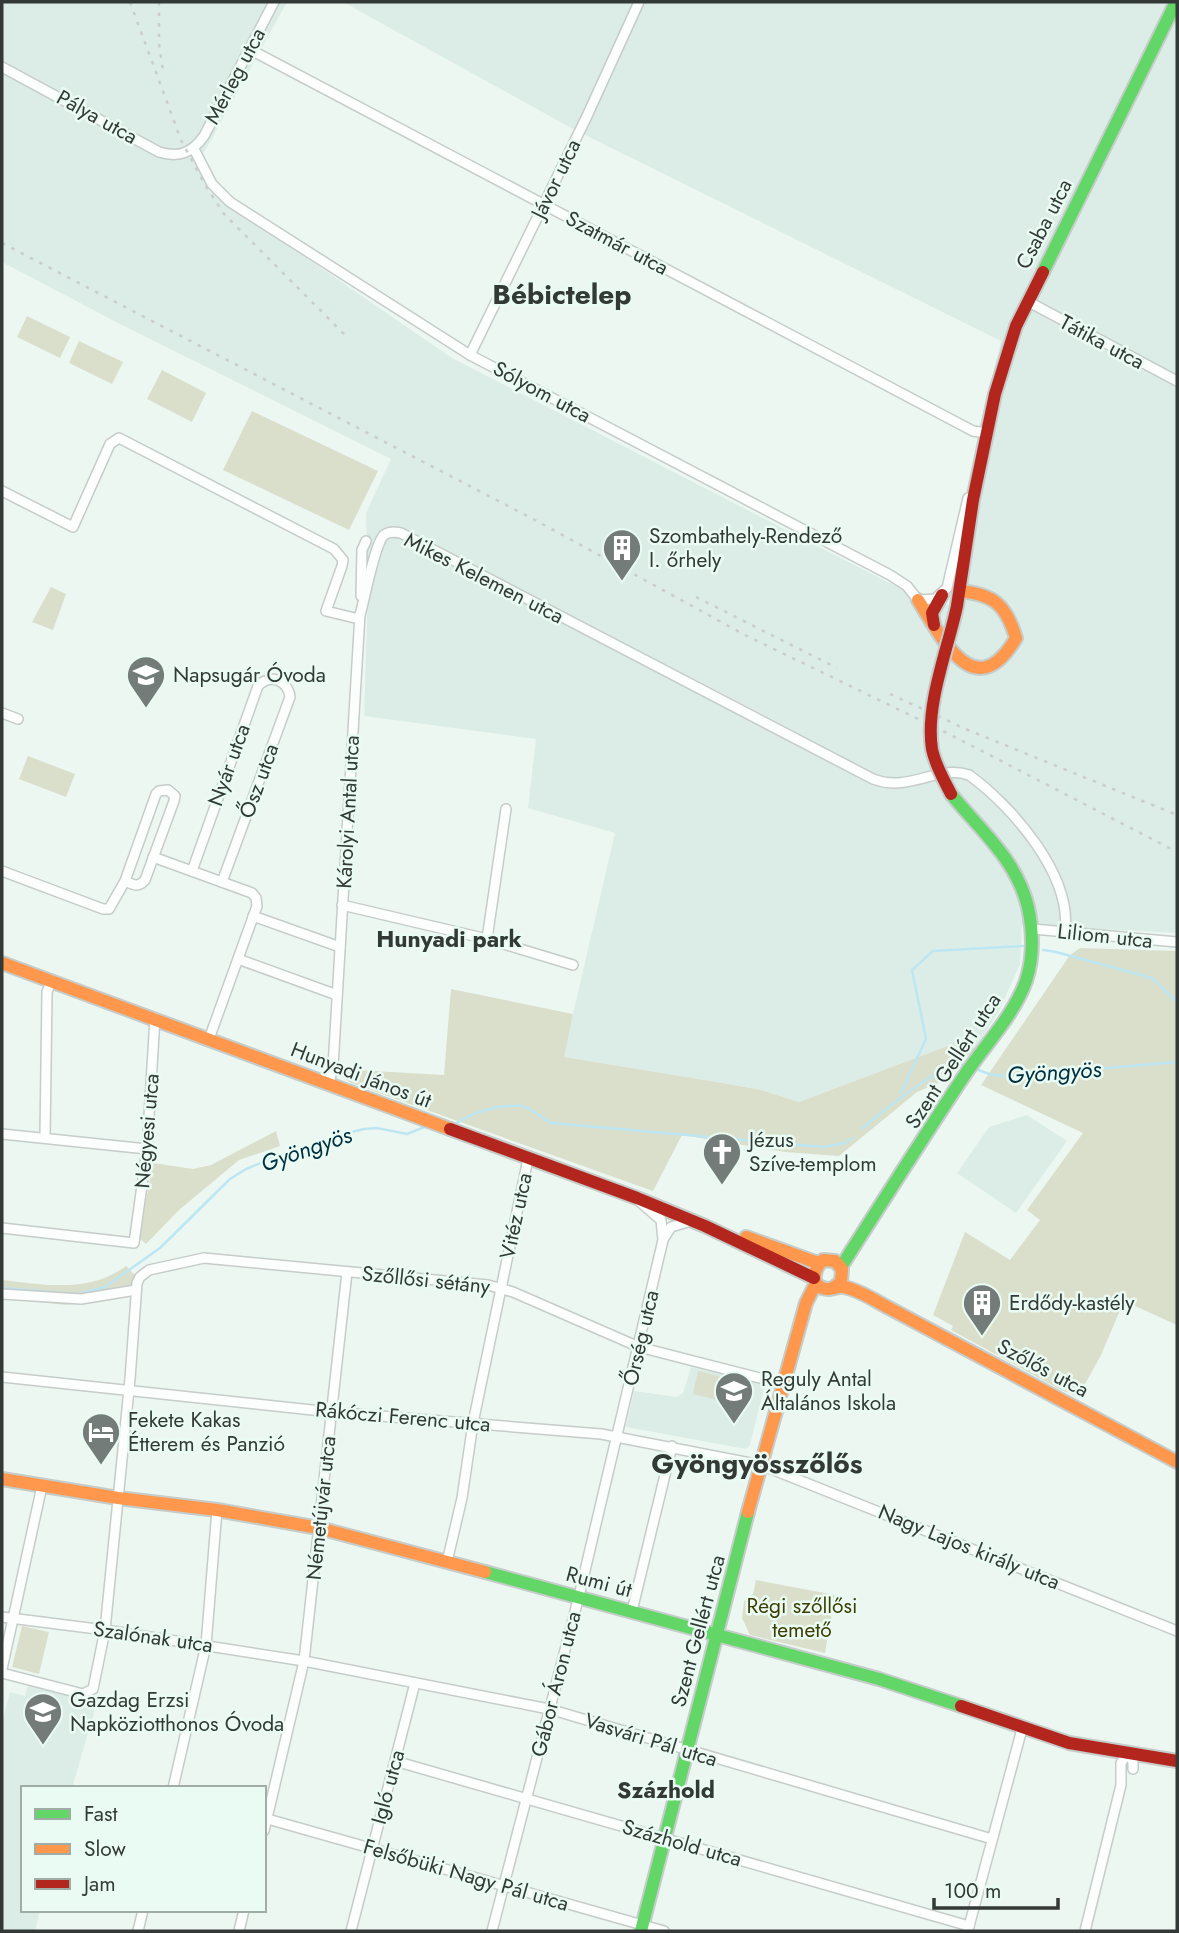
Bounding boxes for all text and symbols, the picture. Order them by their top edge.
street label: Mérleg utca [197,23,273,129]
street label: Pálya utca [51,82,143,152]
street label: Jávor utca [523,134,588,227]
street label: Csaba utca [1008,174,1080,274]
street label: Szatmár utca [560,203,674,283]
district label: Bébictelep [492,274,632,315]
street label: Tátika utca [1054,307,1150,377]
street label: Sólyom utca [488,354,596,430]
place label: Szombathely-Rendező I. őrhely [649,521,842,575]
street label: Mikes Kelemen utca [399,525,569,631]
building icon: Szombathely-Rendező I. őrhely [601,527,643,582]
school or university icon: Napsugár Óvoda [125,654,167,709]
place label: Napsugár Óvoda [173,660,326,690]
street label: Nyár utca [200,720,258,810]
street label: Károlyi Antal utca [329,735,367,889]
street label: Ősz utca [232,740,286,822]
street label: Liliom utca [1056,916,1154,956]
district label: Hunyadi park [376,922,522,956]
street label: Szent Gellért utca [898,987,1008,1135]
street label: Hunyadi János út [286,1034,436,1116]
water label: Gyöngyös [1006,1052,1103,1092]
street label: Négyesi utca [127,1072,167,1190]
water label: Gyöngyös [256,1117,357,1180]
place label: Jézus Szíve-templom [746,1125,877,1179]
church icon: Jézus Szíve-templom [701,1131,743,1186]
street label: Vitéz utca [492,1170,540,1262]
street label: Szőllősi sétány [360,1258,492,1302]
building icon: Erdődy-kastély [961,1282,1003,1337]
street label: Őrség utca [615,1287,667,1389]
place label: Erdődy-kastély [1009,1288,1135,1318]
street label: Szőlős utca [992,1331,1094,1405]
place label: Reguly Antal Általános Iskola [761,1364,896,1418]
school or university icon: Reguly Antal Általános Iskola [713,1370,755,1425]
street label: Rákóczi Ferenc utca [314,1394,492,1440]
place label: Fekete Kakas Étterem és Panzió [128,1405,285,1459]
hotel icon: Fekete Kakas Étterem és Panzió [80,1411,122,1466]
street label: Németújvár utca [299,1434,343,1582]
district label: Gyöngyösszőlős [651,1443,863,1484]
street label: Nagy Lajos király utca [874,1497,1064,1597]
street label: Szent Gellért utca [663,1552,733,1710]
street label: Rumi út [563,1559,635,1605]
park label: Régi szőllősi temető [747,1591,857,1645]
street label: Gábor Áron utca [523,1608,589,1760]
street label: Szalónak utca [91,1614,215,1660]
place label: Gazdag Erzsi Napköziotthonos Óvoda [70,1685,284,1739]
school or university icon: Gazdag Erzsi Napköziotthonos Óvoda [22,1691,64,1746]
street label: Vasvári Pál utca [581,1706,721,1774]
street label: Igló utca [364,1746,412,1828]
district label: Százhold [617,1773,715,1807]
legend [21,1786,266,1912]
text: Fast [84,1799,117,1829]
street label: Százhold utca [619,1812,745,1874]
street label: Felsőbüki Nagy Pál utca [360,1831,572,1919]
text: Slow [84,1834,126,1864]
scale bar [934,1867,1058,1911]
text: Jam [81,1869,116,1899]
text: 100 m [944,1876,1001,1906]

